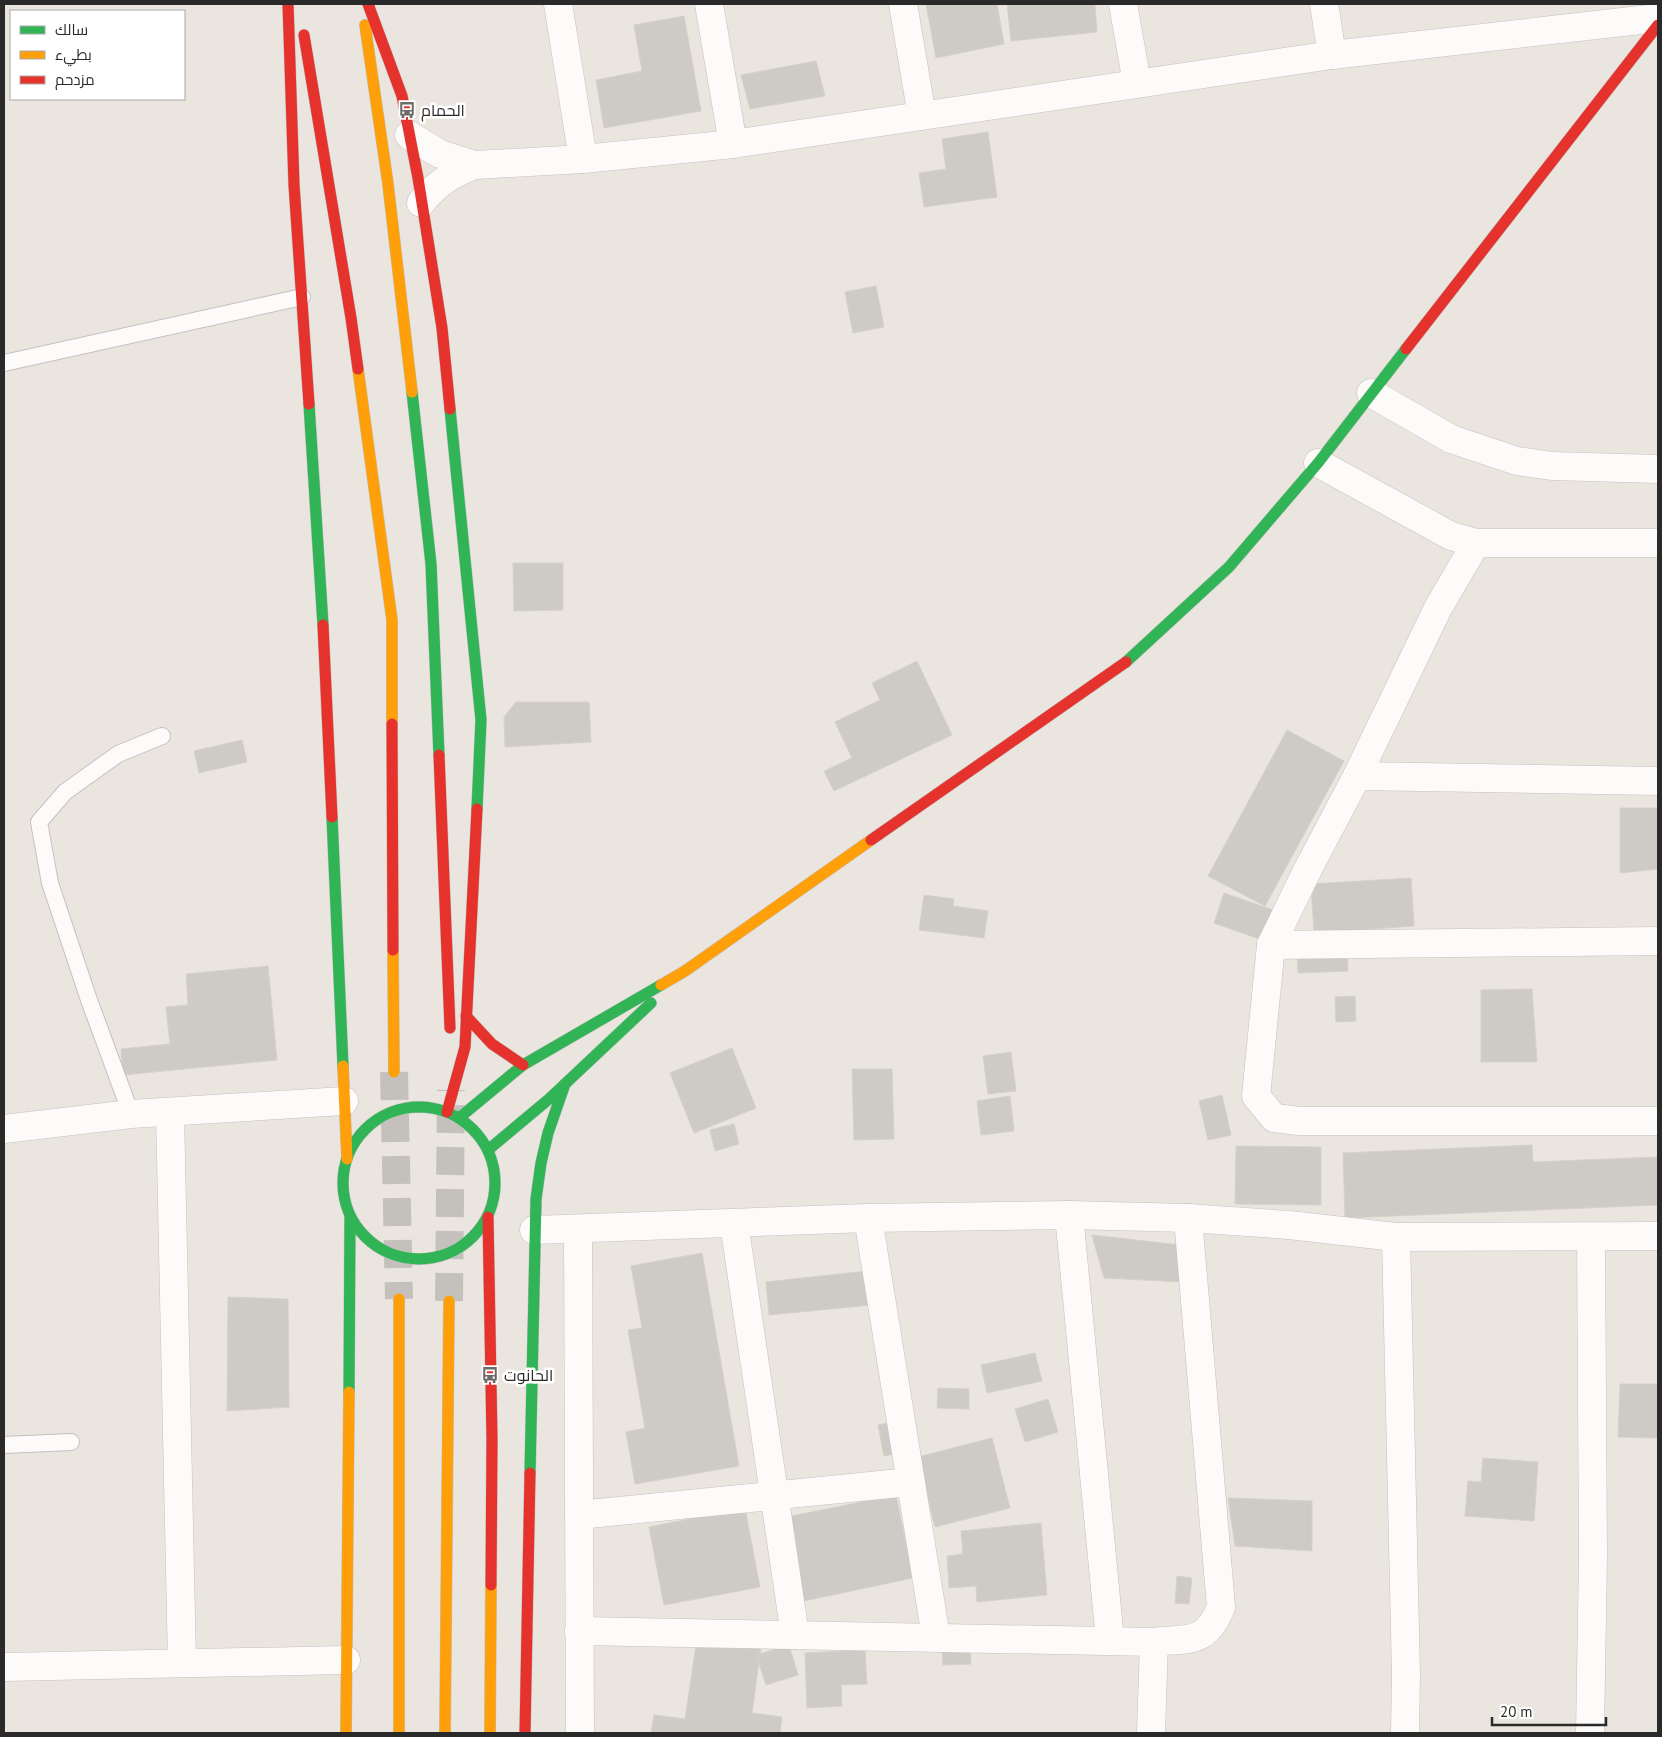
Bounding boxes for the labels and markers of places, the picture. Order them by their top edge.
bus stop icon: الحمام [397,100,417,120]
place label: الحمام [421,100,465,122]
bus stop icon: الحانوت [480,1365,500,1385]
place label: الحانوت [504,1365,553,1385]

